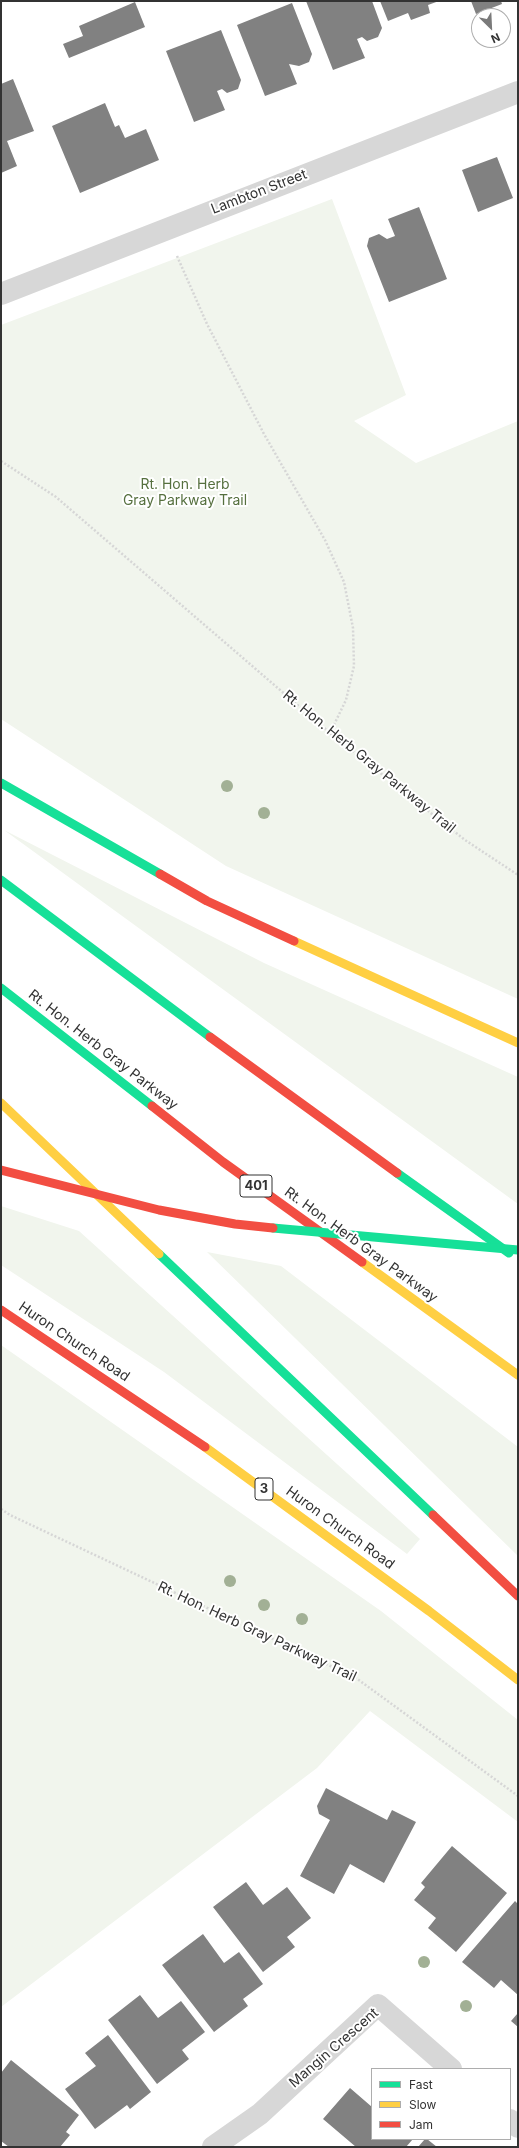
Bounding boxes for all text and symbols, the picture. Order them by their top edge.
north arrow [471,8,511,48]
text: N [489,30,502,46]
street label: Lambton Street [209,166,309,218]
park label: Rt. Hon. Herb Gray Parkway Trail [123,477,247,510]
street label: Rt. Hon. Herb Gray Parkway Trail [279,687,459,837]
street label: Rt. Hon. Herb Gray Parkway [25,986,181,1114]
road number: 401 [240,1175,272,1197]
street label: Rt. Hon. Herb Gray Parkway [281,1184,441,1306]
street label: Huron Church Road [15,1299,133,1385]
road number: 3 [255,1478,273,1500]
street label: Huron Church Road [282,1483,398,1573]
street label: Rt. Hon. Herb Gray Parkway Trail [155,1578,359,1686]
street label: Mangin Crescent [286,2005,382,2091]
legend [371,2068,511,2140]
text: Fast [409,2077,433,2092]
text: Slow [409,2097,436,2112]
text: Jam [409,2117,433,2132]

